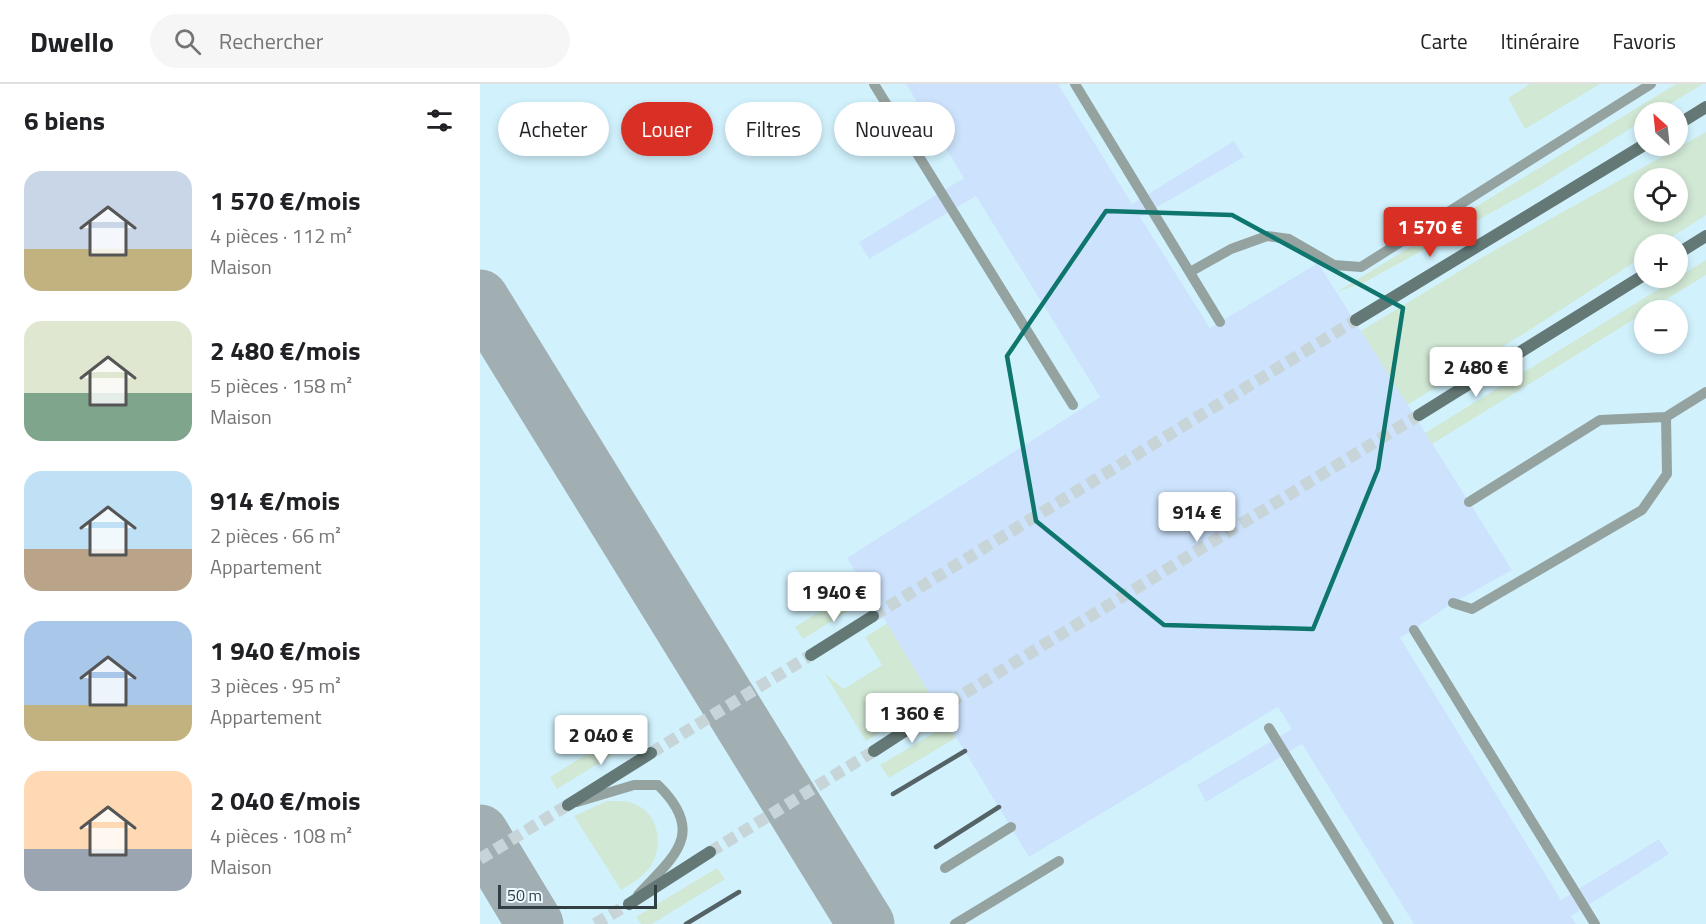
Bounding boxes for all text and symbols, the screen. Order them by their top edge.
search box [150,14,570,68]
text: Dwello [30,20,114,63]
text: Rechercher [219,24,323,58]
icon: search [171,25,204,58]
text: Carte [1420,25,1468,57]
text: Itinéraire [1501,25,1580,57]
text: Favoris [1613,25,1676,57]
text: 6 biens [24,101,105,140]
chip: Acheter [498,102,609,156]
chip: Louer [621,102,713,156]
chip: Filtres [725,102,822,156]
chip: Nouveau [834,102,955,156]
north arrow [1634,102,1688,156]
map controls [1634,102,1688,354]
icon: filters [423,104,456,137]
button: locate [1634,168,1688,222]
text: 1 570 €/mois [210,181,360,220]
icon: home [72,195,144,267]
pin: 1 570 € [1375,207,1485,258]
text: 1 570 € [1398,211,1462,242]
text: 4 pièces · 112 m² [210,220,352,251]
button: + [1634,234,1688,288]
text: Maison [210,251,272,282]
button: − [1634,300,1688,354]
text: 2 480 €/mois [210,331,360,370]
icon: home [72,345,144,417]
pin: 2 480 € [1421,347,1531,398]
text: 2 480 € [1444,351,1508,382]
text: 5 pièces · 158 m² [210,370,352,401]
text: Maison [210,401,272,432]
text: 914 €/mois [210,481,340,520]
pin: 914 € [1155,492,1239,543]
icon: home [72,495,144,567]
text: 914 € [1172,496,1222,527]
text: 2 pièces · 66 m² [210,520,341,551]
text: Appartement [210,551,322,582]
pin: 1 940 € [779,572,889,623]
text: 1 940 € [802,576,866,607]
text: 1 940 €/mois [210,631,360,670]
icon: home [72,645,144,717]
text: 3 pièces · 95 m² [210,670,341,701]
pin: 1 360 € [857,693,967,744]
text: 1 360 € [880,697,944,728]
text: Appartement [210,701,322,732]
pin: 2 040 € [546,715,656,766]
text: 2 040 € [569,719,633,750]
text: 2 040 €/mois [210,781,360,820]
icon: home [72,795,144,867]
text: 4 pièces · 108 m² [210,820,352,851]
text: Maison [210,851,272,882]
scale bar [498,882,657,910]
text: 50 m [507,883,542,907]

